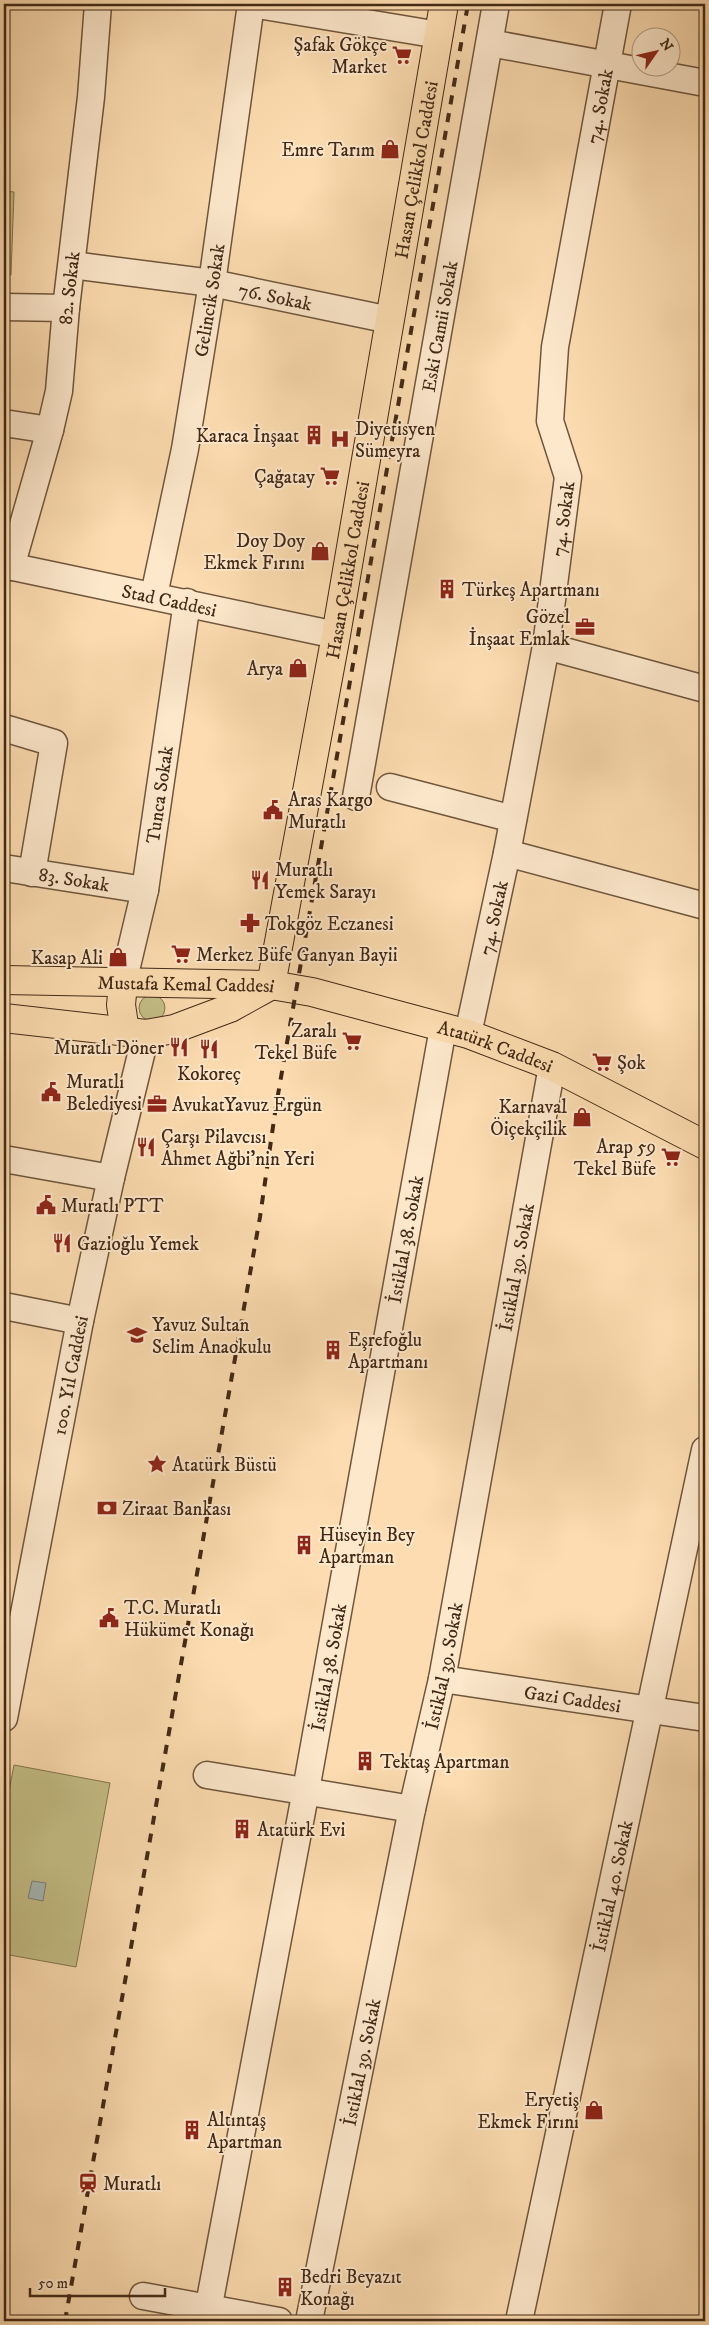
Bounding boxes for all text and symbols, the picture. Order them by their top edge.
north arrow [632,28,682,78]
place label: Şafak Gökçe Market [294,34,387,79]
text: N [655,35,677,56]
supermarket icon: Şafak Gökçe Market [391,44,413,66]
street label: 74. Sokak [583,67,619,146]
street label: Hasan Çelikkol Caddesi [391,79,444,261]
shop icon: Emre Tarım [379,138,401,160]
place label: Emre Tarım [281,139,375,162]
street label: Gelincik Sokak [190,242,230,359]
street label: 82. Sokak [55,250,86,326]
street label: Eski Camii Sokak [418,258,464,394]
street label: 76. Sokak [236,279,315,317]
place label: Diyetisyen Sümeyra [355,418,435,463]
place label: Karaca İnşaat [196,424,299,448]
building icon: Karaca İnşaat [303,424,325,446]
hospital icon: Diyetisyen Sümeyra [329,428,351,450]
supermarket icon: Çağatay [319,465,341,487]
place label: Çağatay [254,466,316,489]
street label: Hasan Çelikkol Caddesi [322,479,375,661]
street label: 74. Sokak [548,479,580,558]
place label: Doy Doy Ekmek Fırını [203,530,306,575]
shop icon: Doy Doy Ekmek Fırını [309,540,331,562]
building icon: Türkeş Apartmanı [436,578,458,600]
place label: Türkeş Apartmanı [462,579,600,602]
street label: Stad Caddesi [119,580,219,623]
place label: Gözel İnşaat Emlak [469,606,571,651]
office icon: Gözel İnşaat Emlak [574,616,596,638]
shop icon: Arya [287,657,309,679]
place label: Arya [247,658,283,681]
street label: Tunca Sokak [142,744,179,845]
place label: Aras Kargo Muratlı [288,789,373,834]
public building icon: Aras Kargo Muratlı [262,799,284,821]
place label: Muratlı Yemek Sarayı [275,859,376,904]
street label: 83. Sokak [37,864,111,897]
restaurant icon: Muratlı Yemek Sarayı [249,869,271,891]
street label: 74. Sokak [475,878,514,957]
pharmacy icon: Tokgöz Eczanesi [239,912,261,934]
place label: Tokgöz Eczanesi [265,913,394,936]
supermarket icon: Merkez Büfe Ganyan Bayii [170,943,192,965]
place label: Merkez Büfe Ganyan Bayii [196,944,398,967]
shop icon: Kasap Ali [107,946,129,968]
place label: Kasap Ali [31,947,103,970]
street label: Mustafa Kemal Caddesi [97,972,276,998]
street label: Atatürk Caddesi [435,1016,556,1078]
place label: Zaralı Tekel Büfe [255,1020,337,1065]
supermarket icon: Zaralı Tekel Büfe [341,1030,363,1052]
restaurant icon: Muratlı Döner [168,1036,190,1058]
place label: Muratlı Döner [54,1037,164,1060]
restaurant icon: Kokoreç [198,1038,220,1060]
supermarket icon: Şok [591,1051,613,1073]
place label: Şok [617,1052,646,1075]
place label: Kokoreç [177,1063,241,1086]
place label: Muratlı Belediyesi [66,1071,142,1116]
public building icon: Muratlı Belediyesi [40,1081,62,1103]
office icon: AvukatYavuz Ergün [146,1093,168,1115]
place label: AvukatYavuz Ergün [172,1094,322,1117]
place label: Karnaval Öiçekçilik [490,1096,568,1141]
shop icon: Karnaval Öiçekçilik [571,1106,593,1128]
place label: Çarşı Pilavcısı Ahmet Ağbi'nin Yeri [161,1126,315,1171]
restaurant icon: Çarşı Pilavcısı Ahmet Ağbi'nin Yeri [135,1136,157,1158]
place label: Arap 59 Tekel Büfe [574,1136,656,1181]
supermarket icon: Arap 59 Tekel Büfe [660,1146,682,1168]
street label: İstiklal 38. Sokak [383,1173,429,1305]
public building icon: Muratlı PTT [35,1194,57,1216]
place label: Muratlı PTT [61,1195,164,1218]
street label: İstiklal 39. Sokak [494,1201,540,1333]
restaurant icon: Gazioğlu Yemek [51,1232,73,1254]
place label: Gazioğlu Yemek [77,1233,200,1256]
street label: 100. Yıl Caddesi [48,1313,94,1437]
place label: Yavuz Sultan Selim Anaokulu [152,1314,271,1359]
school or university icon: Yavuz Sultan Selim Anaokulu [126,1324,148,1346]
place label: Eşrefoğlu Apartmanı [348,1329,428,1374]
building icon: Eşrefoğlu Apartmanı [322,1339,344,1361]
place icon: Atatürk Büstü [146,1453,168,1475]
place label: Atatürk Büstü [172,1454,277,1477]
bank icon: Ziraat Bankası [96,1497,118,1519]
place label: Ziraat Bankası [122,1498,231,1521]
place label: Hüseyin Bey Apartman [319,1524,416,1569]
building icon: Hüseyin Bey Apartman [293,1534,315,1556]
place label: T.C. Muratlı Hükümet Konağı [124,1597,254,1642]
street label: İstiklal 39. Sokak [420,1600,469,1732]
street label: İstiklal 38. Sokak [306,1601,352,1733]
public building icon: T.C. Muratlı Hükümet Konağı [98,1607,120,1629]
street label: Gazi Caddesi [522,1681,622,1718]
building icon: Tektaş Apartman [354,1750,376,1772]
place label: Tektaş Apartman [380,1751,509,1774]
building icon: Atatürk Evi [231,1818,253,1840]
street label: İstiklal 40. Sokak [587,1818,639,1954]
place label: Atatürk Evi [257,1819,345,1842]
street label: İstiklal 39. Sokak [338,1996,387,2128]
place label: Eryetiş Ekmek Fırını [477,2089,579,2134]
shop icon: Eryetiş Ekmek Fırını [583,2099,605,2121]
place label: Altıntaş Apartman [207,2109,282,2154]
building icon: Altıntaş Apartman [181,2119,203,2141]
station icon: Muratlı [77,2172,99,2194]
place label: Muratlı [103,2173,161,2196]
scale bar [30,2265,165,2297]
place label: Bedri Beyazıt Konağı [300,2266,402,2311]
text: 50 m [38,2274,68,2293]
building icon: Bedri Beyazıt Konağı [274,2276,296,2298]

